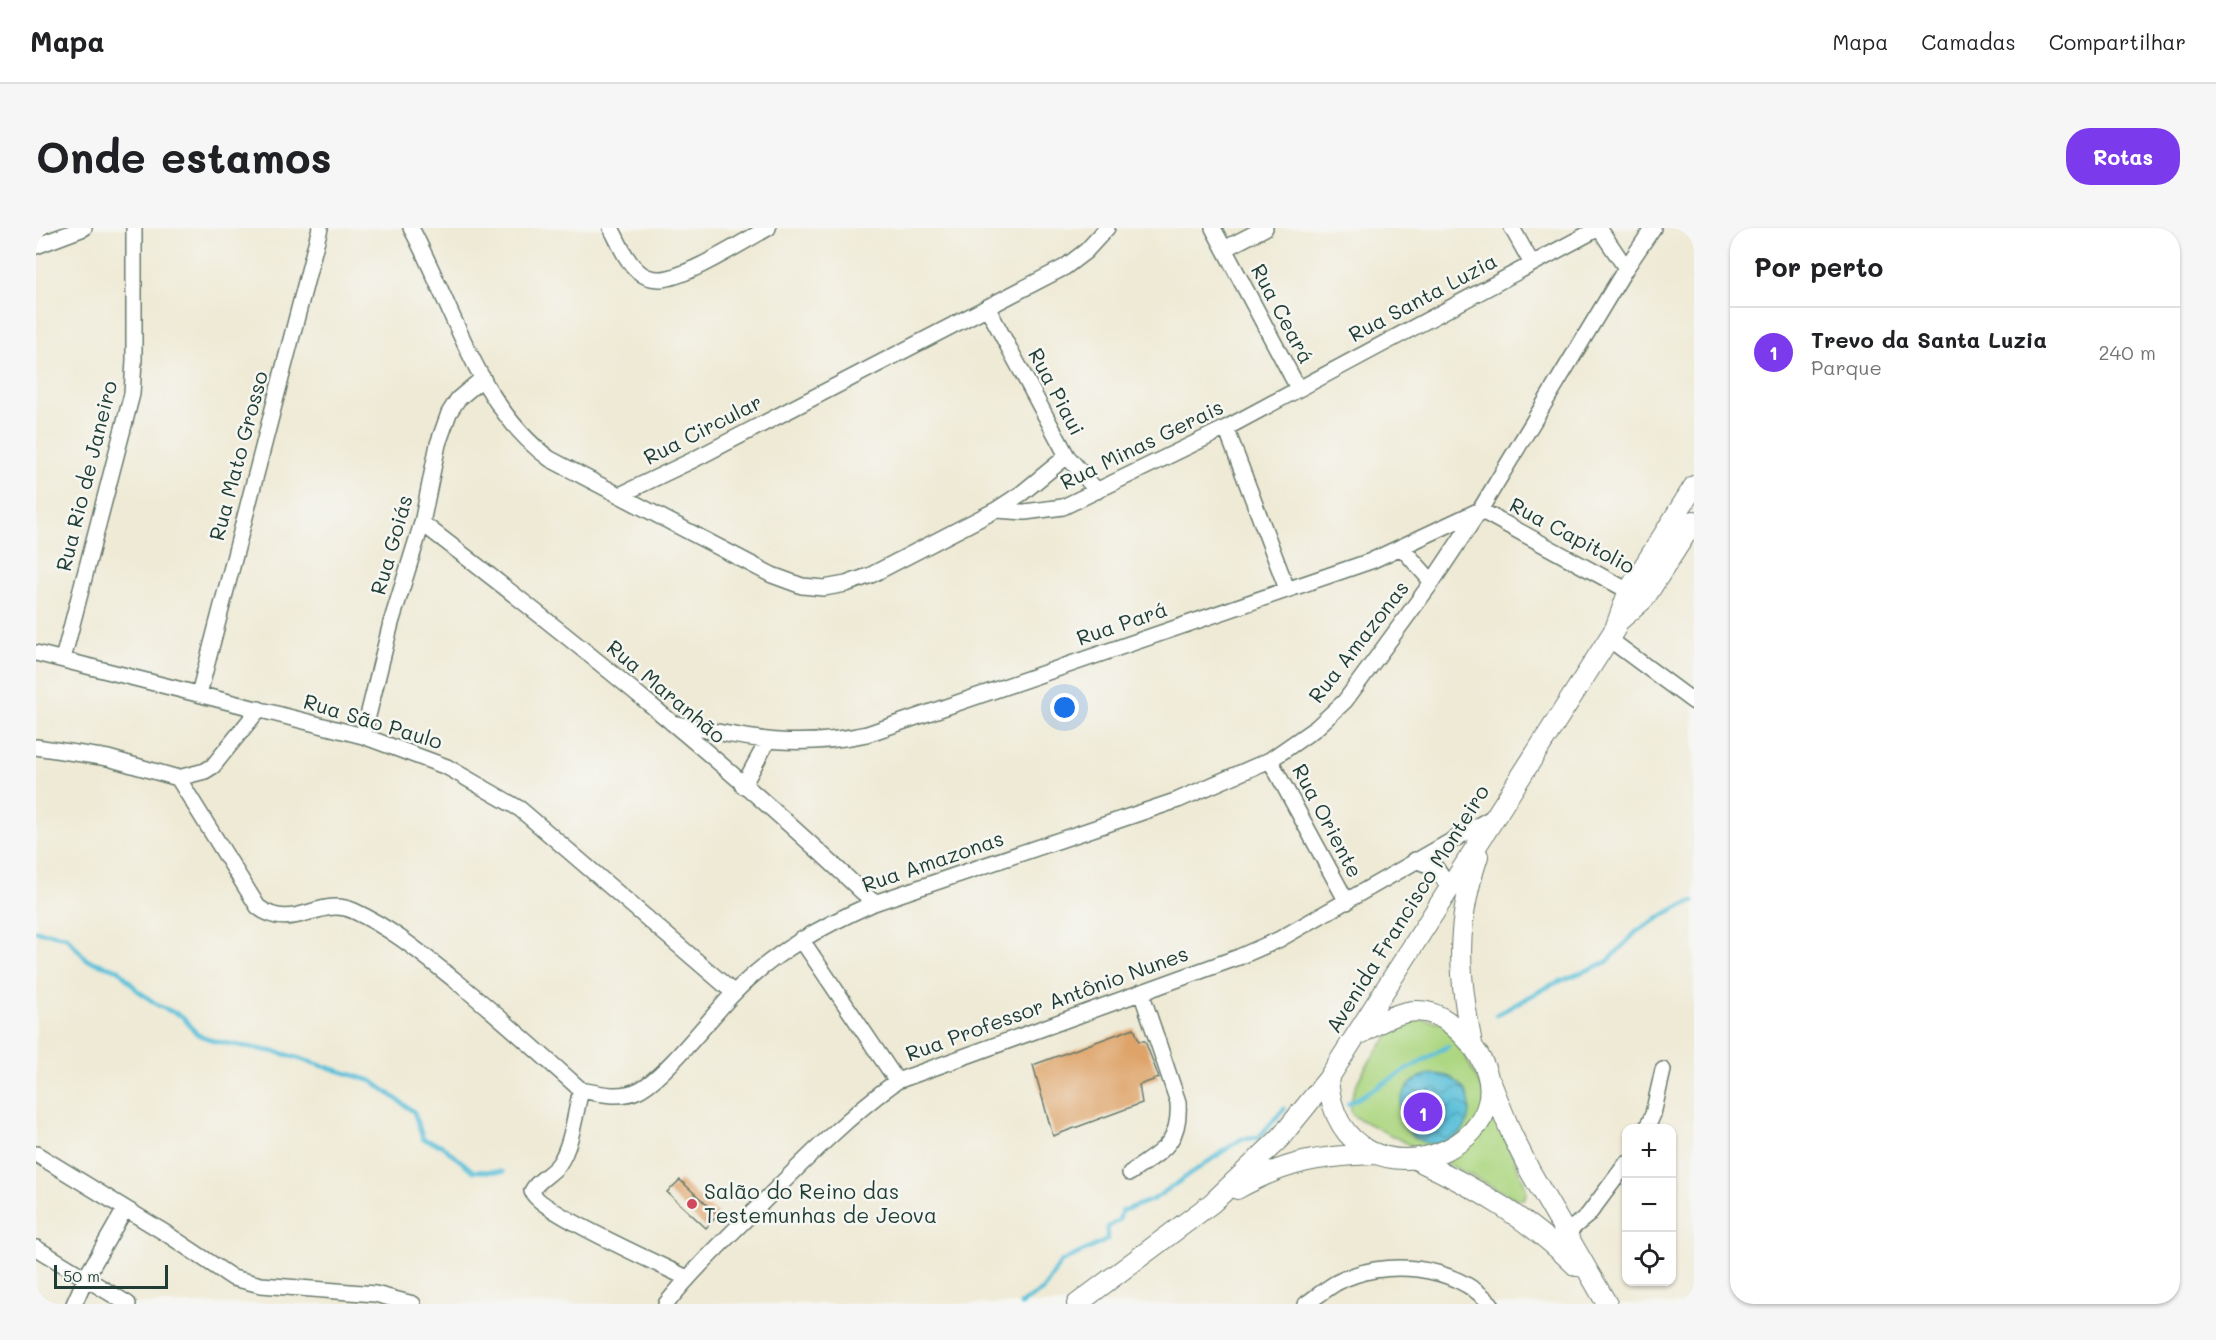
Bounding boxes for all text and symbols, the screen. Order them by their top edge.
text: Mapa [30,23,105,59]
text: Mapa [1832,28,1888,55]
text: Camadas [1921,28,2016,55]
text: Compartilhar [2049,28,2186,55]
button: Rotas [2066,128,2180,185]
text: Onde estamos [36,129,332,184]
street label: Rua Santa Luzia [1344,246,1501,347]
text: Por perto [1754,250,1883,284]
street label: Rua Ceará [1246,259,1321,368]
text: Trevo da Santa Luzia [1811,325,2047,354]
text: 1 [1769,339,1778,365]
text: 240 m [2098,339,2156,365]
street label: Rua Piaui [1023,343,1092,440]
text: Parque [1811,354,1882,380]
street label: Rua Mato Grosso [202,368,273,543]
street label: Rua Rio de Janeiro [49,378,122,574]
street label: Rua Circular [639,387,766,470]
street label: Rua Minas Gerais [1055,392,1227,495]
street label: Rua Capitolio [1505,490,1640,579]
street label: Rua Goiás [363,492,418,598]
street label: Rua Amazonas [1302,574,1414,708]
street label: Rua Pará [1073,594,1170,651]
street label: Rua Maranhão [602,633,732,749]
street label: Rua São Paulo [301,687,446,755]
your location [1050,693,1079,722]
street label: Rua Oriente [1287,759,1370,882]
street label: Avenida Francisco Monteiro [1319,779,1494,1037]
street label: Rua Amazonas [858,824,1007,897]
street label: Rua Professor Antônio Nunes [901,939,1191,1066]
pin: 1 [1404,1090,1442,1134]
map controls [1622,1124,1676,1286]
button: + [1622,1124,1676,1178]
place label: Salão do Reino das Testemunhas de Jeova [704,1177,937,1228]
button: − [1622,1178,1676,1232]
marker: Salão do Reino das Testemunhas de Jeova [685,1197,699,1211]
button: locate [1622,1232,1676,1286]
scale bar [54,1262,168,1290]
text: 50 m [63,1265,100,1286]

